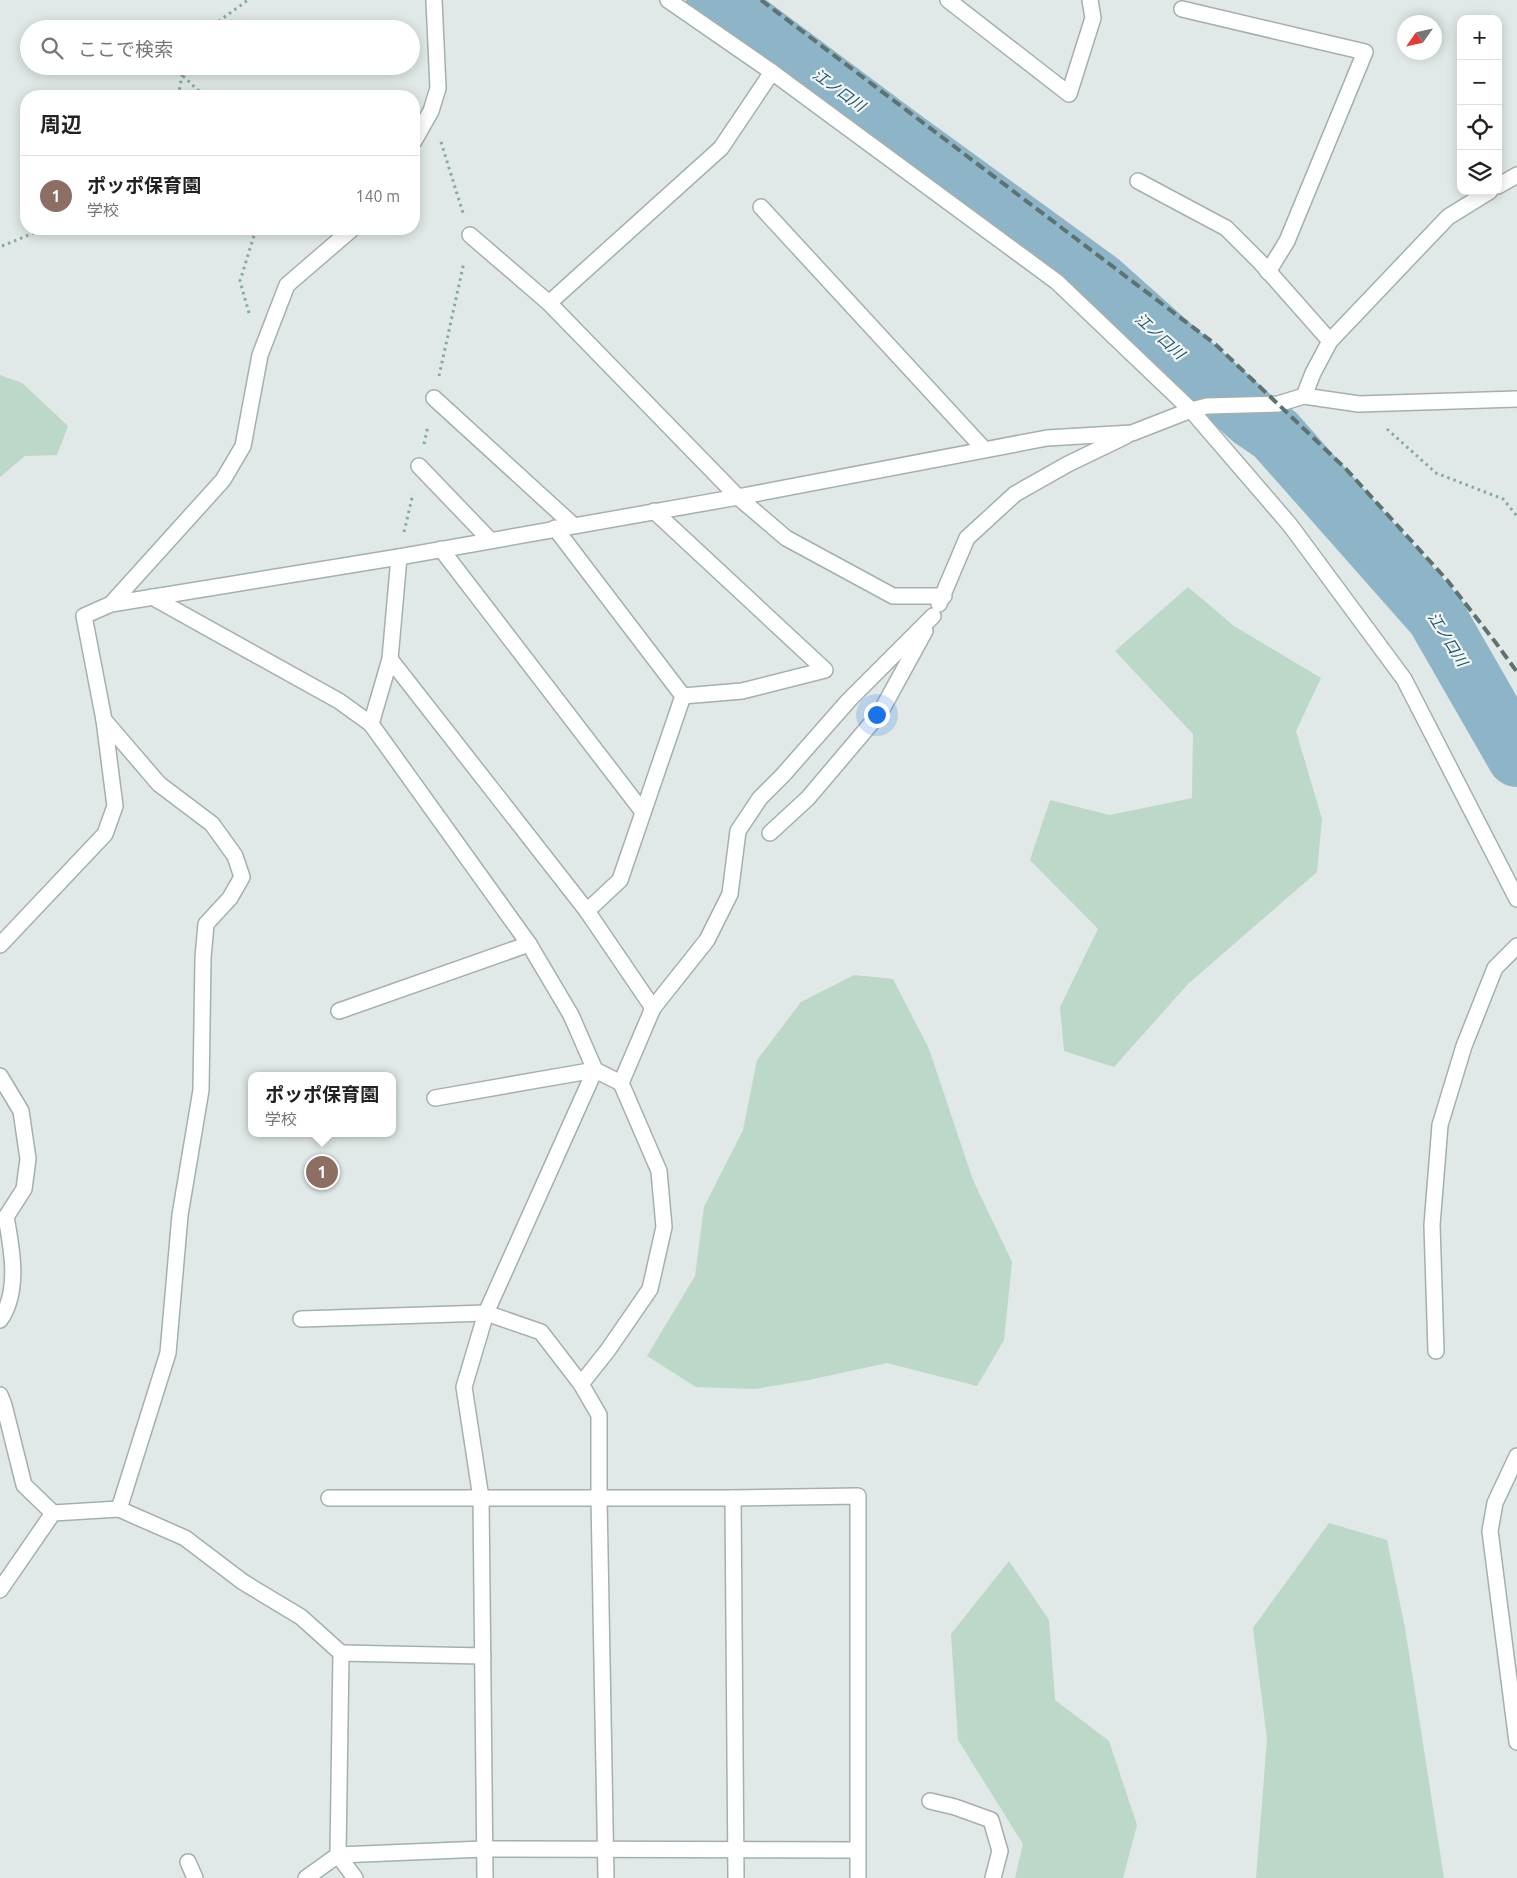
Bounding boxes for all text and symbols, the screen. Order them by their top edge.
north arrow [1397,15,1442,60]
map controls [1457,15,1502,195]
button: + [1457,15,1502,60]
search box [20,20,420,75]
icon: search [38,34,66,62]
text: ここで検索 [78,38,173,60]
button: − [1457,60,1502,105]
water label: 江ノ口川 [810,65,870,116]
button: locate [1457,105,1502,150]
text: 周辺 [40,112,82,136]
button: layers [1457,150,1502,195]
text: ポッポ保育園 [87,174,201,196]
text: 1 [51,187,61,205]
text: 140 m [355,187,400,205]
text: 学校 [87,201,119,219]
water label: 江ノ口川 [1132,310,1189,364]
water label: 江ノ口川 [1425,609,1472,671]
your location [864,702,890,728]
popup [248,1072,396,1137]
text: ポッポ保育園 [265,1083,379,1105]
text: 学校 [265,1110,297,1128]
pin: 1 [306,1153,338,1191]

